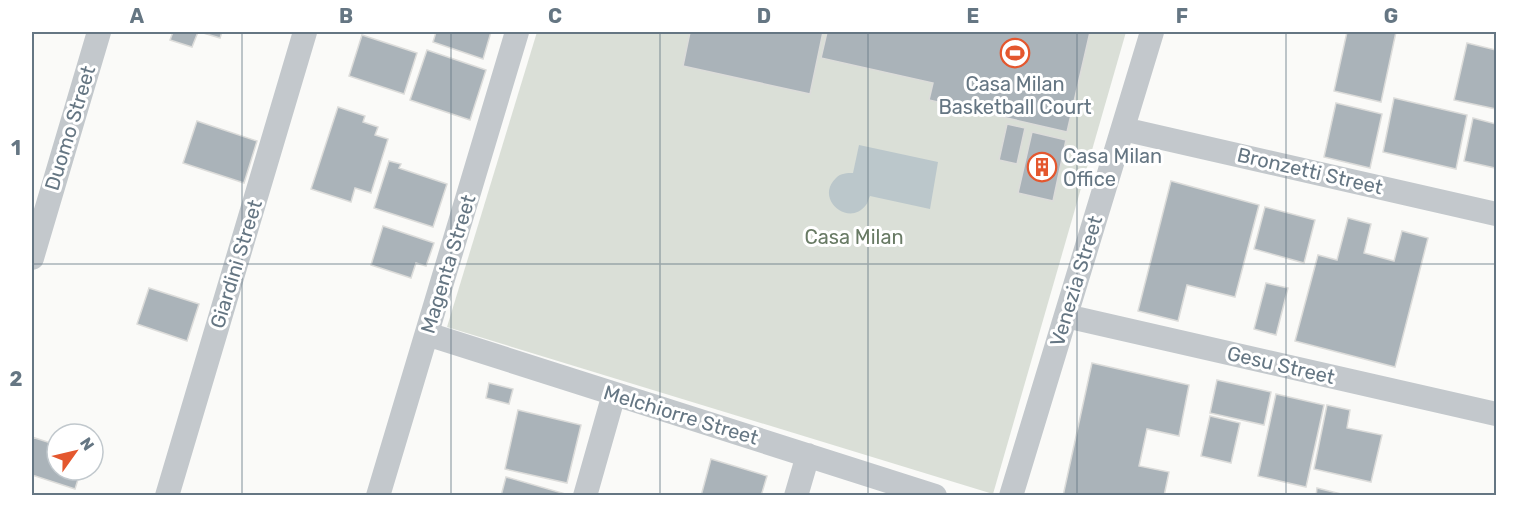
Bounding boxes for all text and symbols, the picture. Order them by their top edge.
text: A [130,4,145,28]
text: B [339,4,353,28]
text: C [548,4,562,28]
text: D [757,4,771,28]
text: E [967,4,979,28]
text: F [1176,4,1188,28]
text: G [1384,4,1398,28]
sports icon: Casa Milan Basketball Court [999,37,1031,69]
street label: Duomo Street [40,63,100,193]
place label: Casa Milan Basketball Court [938,72,1092,119]
text: 1 [11,136,21,160]
street label: Bronzetti Street [1235,143,1385,199]
place label: Casa Milan Office [1063,144,1162,191]
building icon: Casa Milan Office [1026,151,1058,183]
street label: Magenta Street [416,192,481,336]
street label: Giardini Street [205,197,267,331]
street label: Venezia Street [1045,213,1107,349]
park label: Casa Milan [804,225,904,249]
street label: Gesu Street [1225,341,1337,389]
text: 2 [10,367,23,391]
street label: Melchiorre Street [601,380,761,450]
north arrow [45,422,105,482]
text: N [76,434,98,454]

